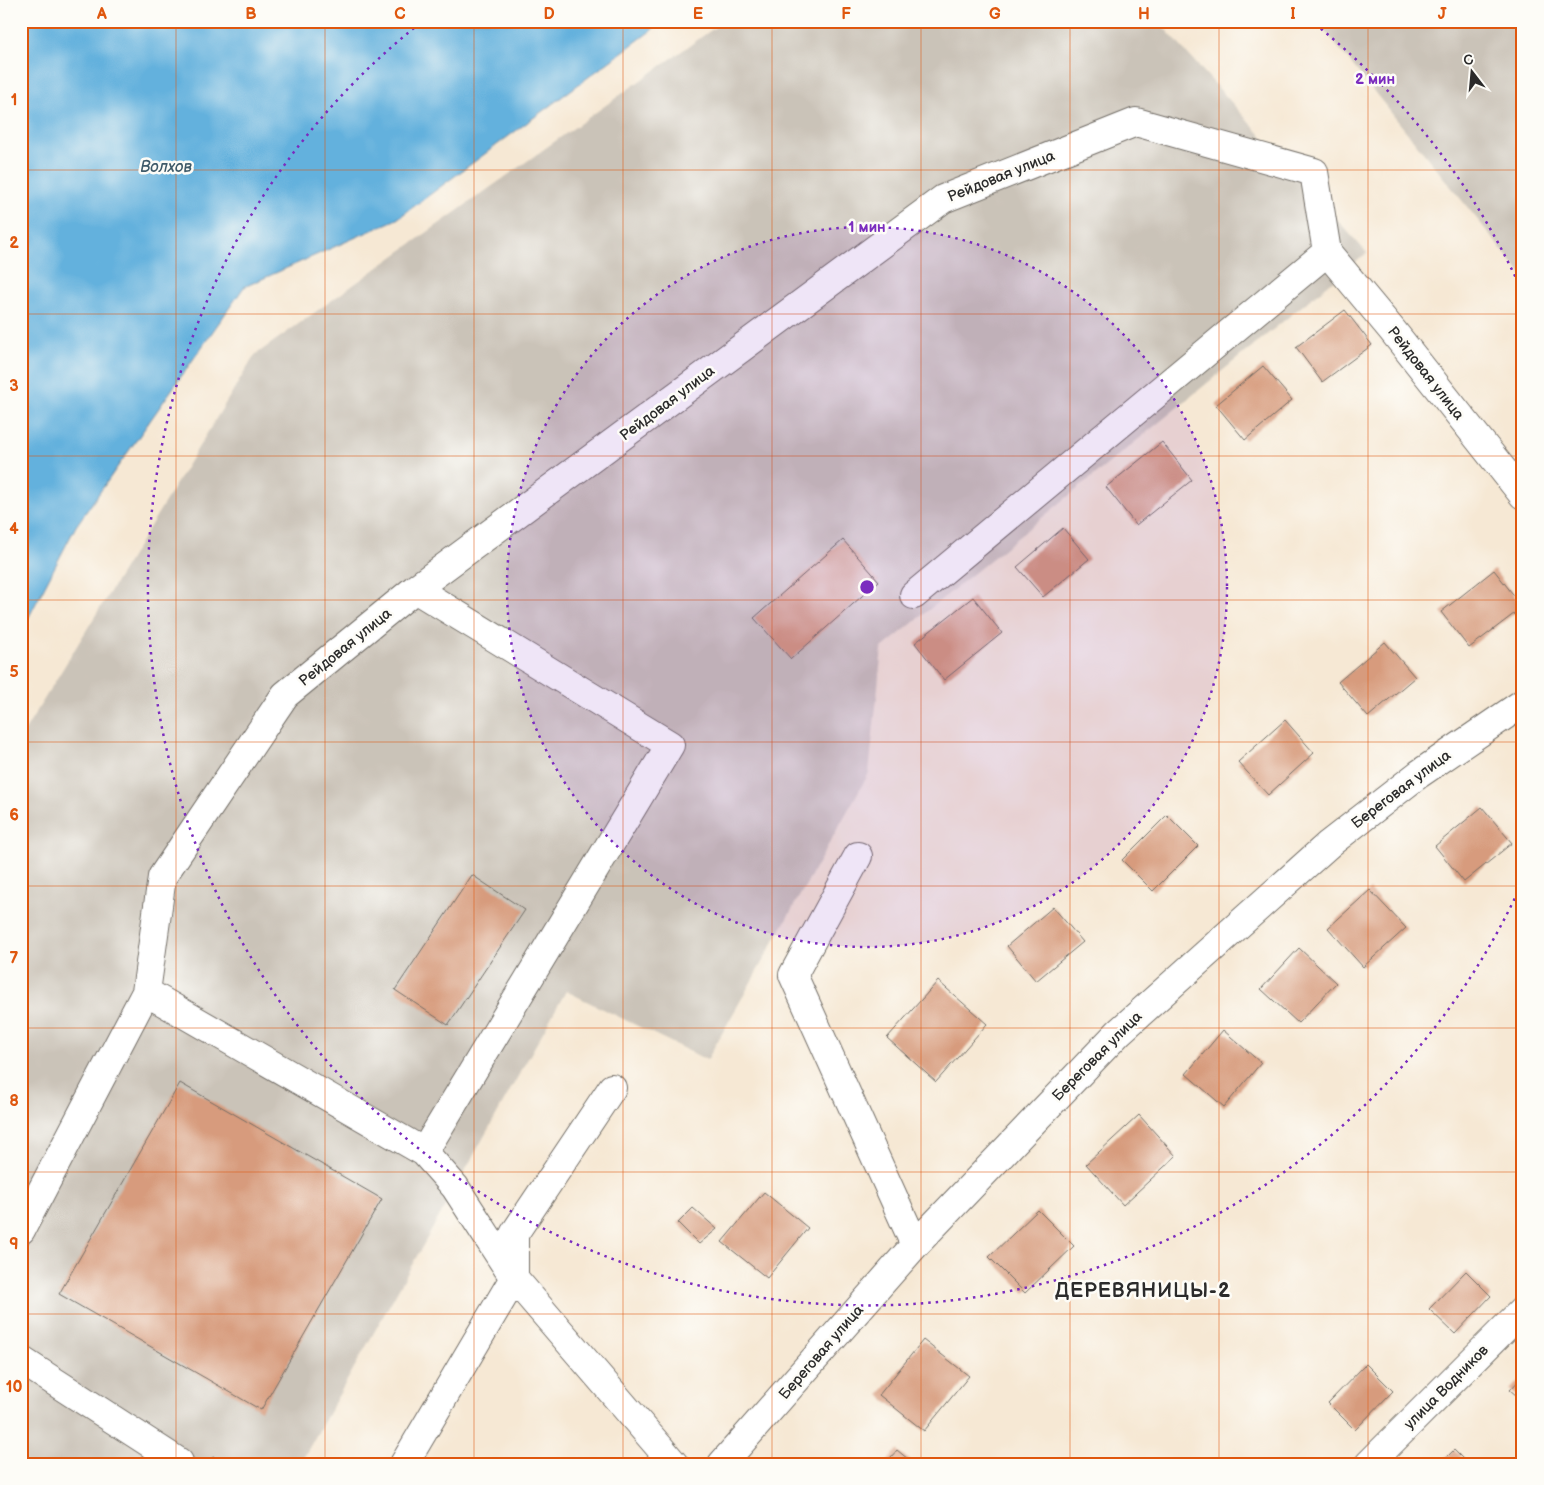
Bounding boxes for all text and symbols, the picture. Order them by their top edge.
text: A [96,5,107,24]
text: B [245,5,257,24]
text: C [394,5,406,24]
text: D [543,5,555,24]
text: E [693,5,703,24]
text: F [841,5,851,24]
text: G [989,5,1001,24]
text: H [1138,5,1150,24]
text: I [1290,5,1296,24]
text: J [1438,5,1447,24]
north arrow [1446,48,1496,98]
text: С [1462,50,1476,69]
text: 2 мин [1355,70,1395,89]
text: 1 [11,91,17,110]
street label: Рейдовая улица [945,146,1058,207]
water label: Волхов [140,158,192,177]
text: 1 мин [848,218,886,237]
text: 2 [9,234,19,253]
street label: Рейдовая улица [1383,323,1468,424]
street label: Рейдовая улица [616,361,719,445]
text: 3 [9,377,19,396]
text: 4 [9,520,19,539]
centre of rings [858,578,876,596]
street label: Рейдовая улица [295,604,396,691]
text: 5 [9,663,19,682]
street label: Береговая улица [1348,746,1455,833]
text: 6 [9,806,19,825]
text: 7 [10,949,19,968]
street label: Береговая улица [1048,1007,1146,1105]
text: 8 [9,1092,19,1111]
text: 9 [9,1235,19,1254]
district label: ДЕРЕВЯНИЦЫ-2 [1055,1279,1231,1303]
street label: Береговая улица [775,1301,868,1404]
street label: улица Водников [1400,1341,1493,1434]
text: 10 [6,1378,22,1397]

